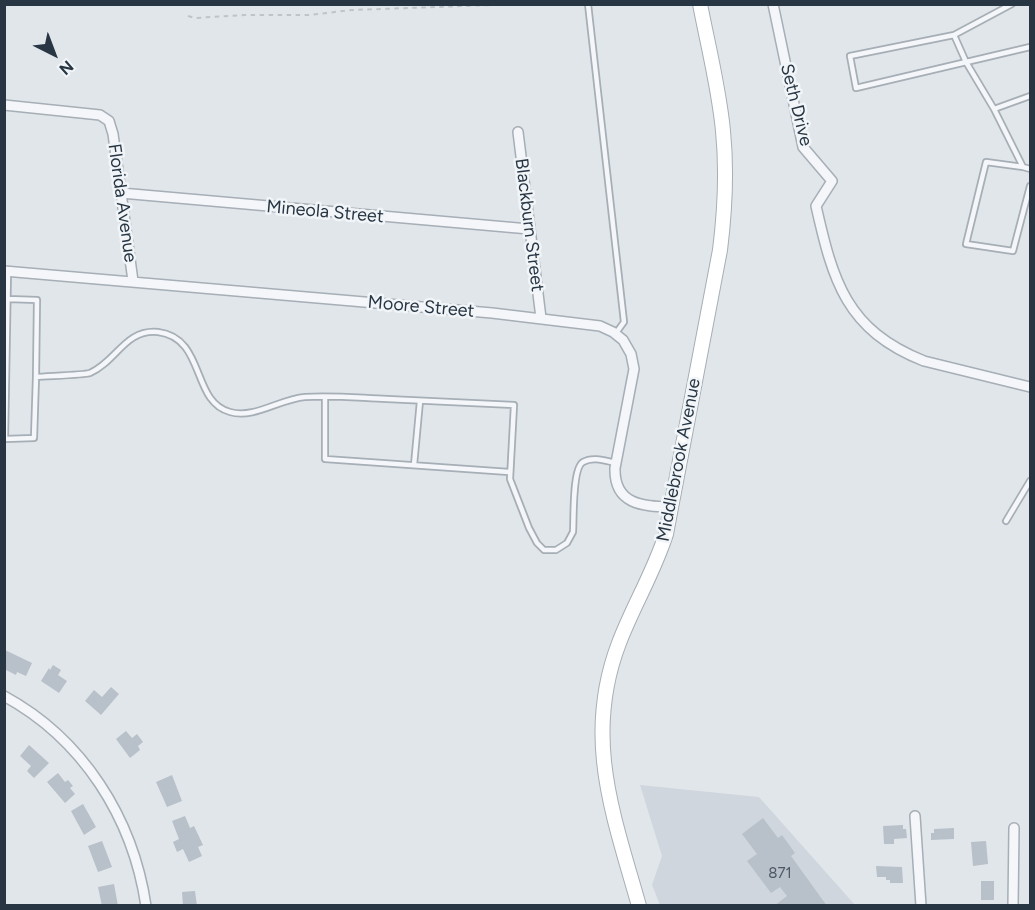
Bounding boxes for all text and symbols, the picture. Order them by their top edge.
north arrow [24,24,84,84]
text: N [55,57,77,79]
street label: Seth Drive [775,62,817,148]
street label: Florida Avenue [103,142,141,264]
street label: Blackburn Street [510,157,548,293]
street label: Mineola Street [265,196,385,228]
street label: Moore Street [367,292,475,322]
street label: Middlebrook Avenue [653,377,705,543]
house number: 871 [768,865,792,883]

